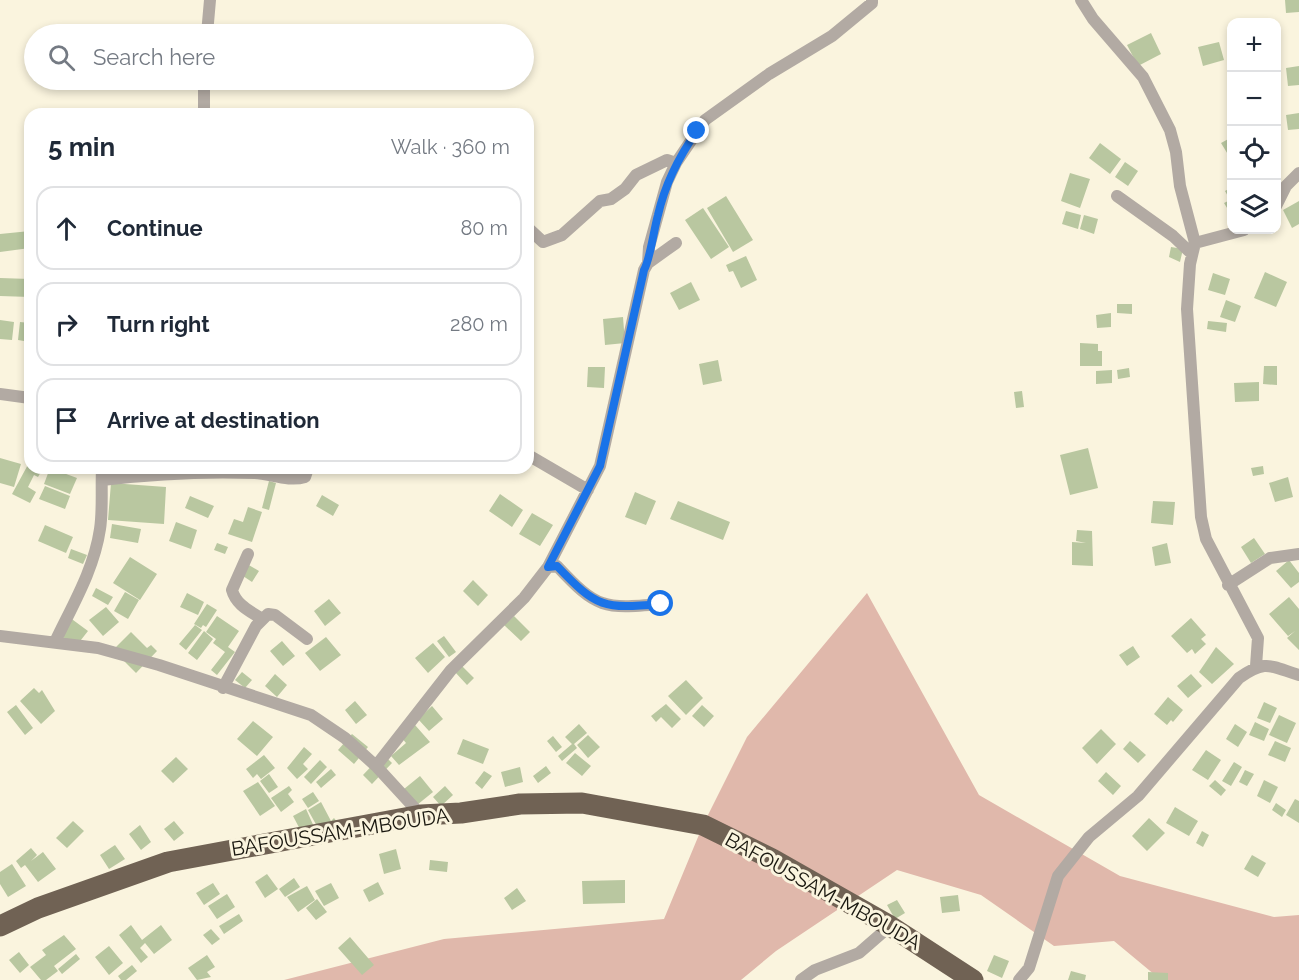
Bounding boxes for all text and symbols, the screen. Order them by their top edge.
map controls [1227,18,1281,234]
button: + [1227,18,1281,72]
search box [24,24,534,90]
icon: search [45,41,78,74]
text: Search here [93,44,215,70]
button: − [1227,72,1281,126]
route end [683,117,709,143]
button: locate [1227,126,1281,180]
text: 5 min [48,132,115,162]
text: Walk · 360 m [391,135,510,159]
button: layers [1227,180,1281,234]
icon: ahead [50,212,83,245]
text: Continue [107,215,203,241]
text: 80 m [460,216,508,240]
icon: right [50,308,83,341]
text: Turn right [107,311,210,337]
text: 280 m [450,312,508,336]
icon: arrive [50,404,83,437]
text: Arrive at destination [107,407,320,433]
route start [647,590,673,616]
street label: BAFOUSSAM-MBOUDA [229,803,451,861]
street label: BAFOUSSAM-MBOUDA [721,827,925,955]

